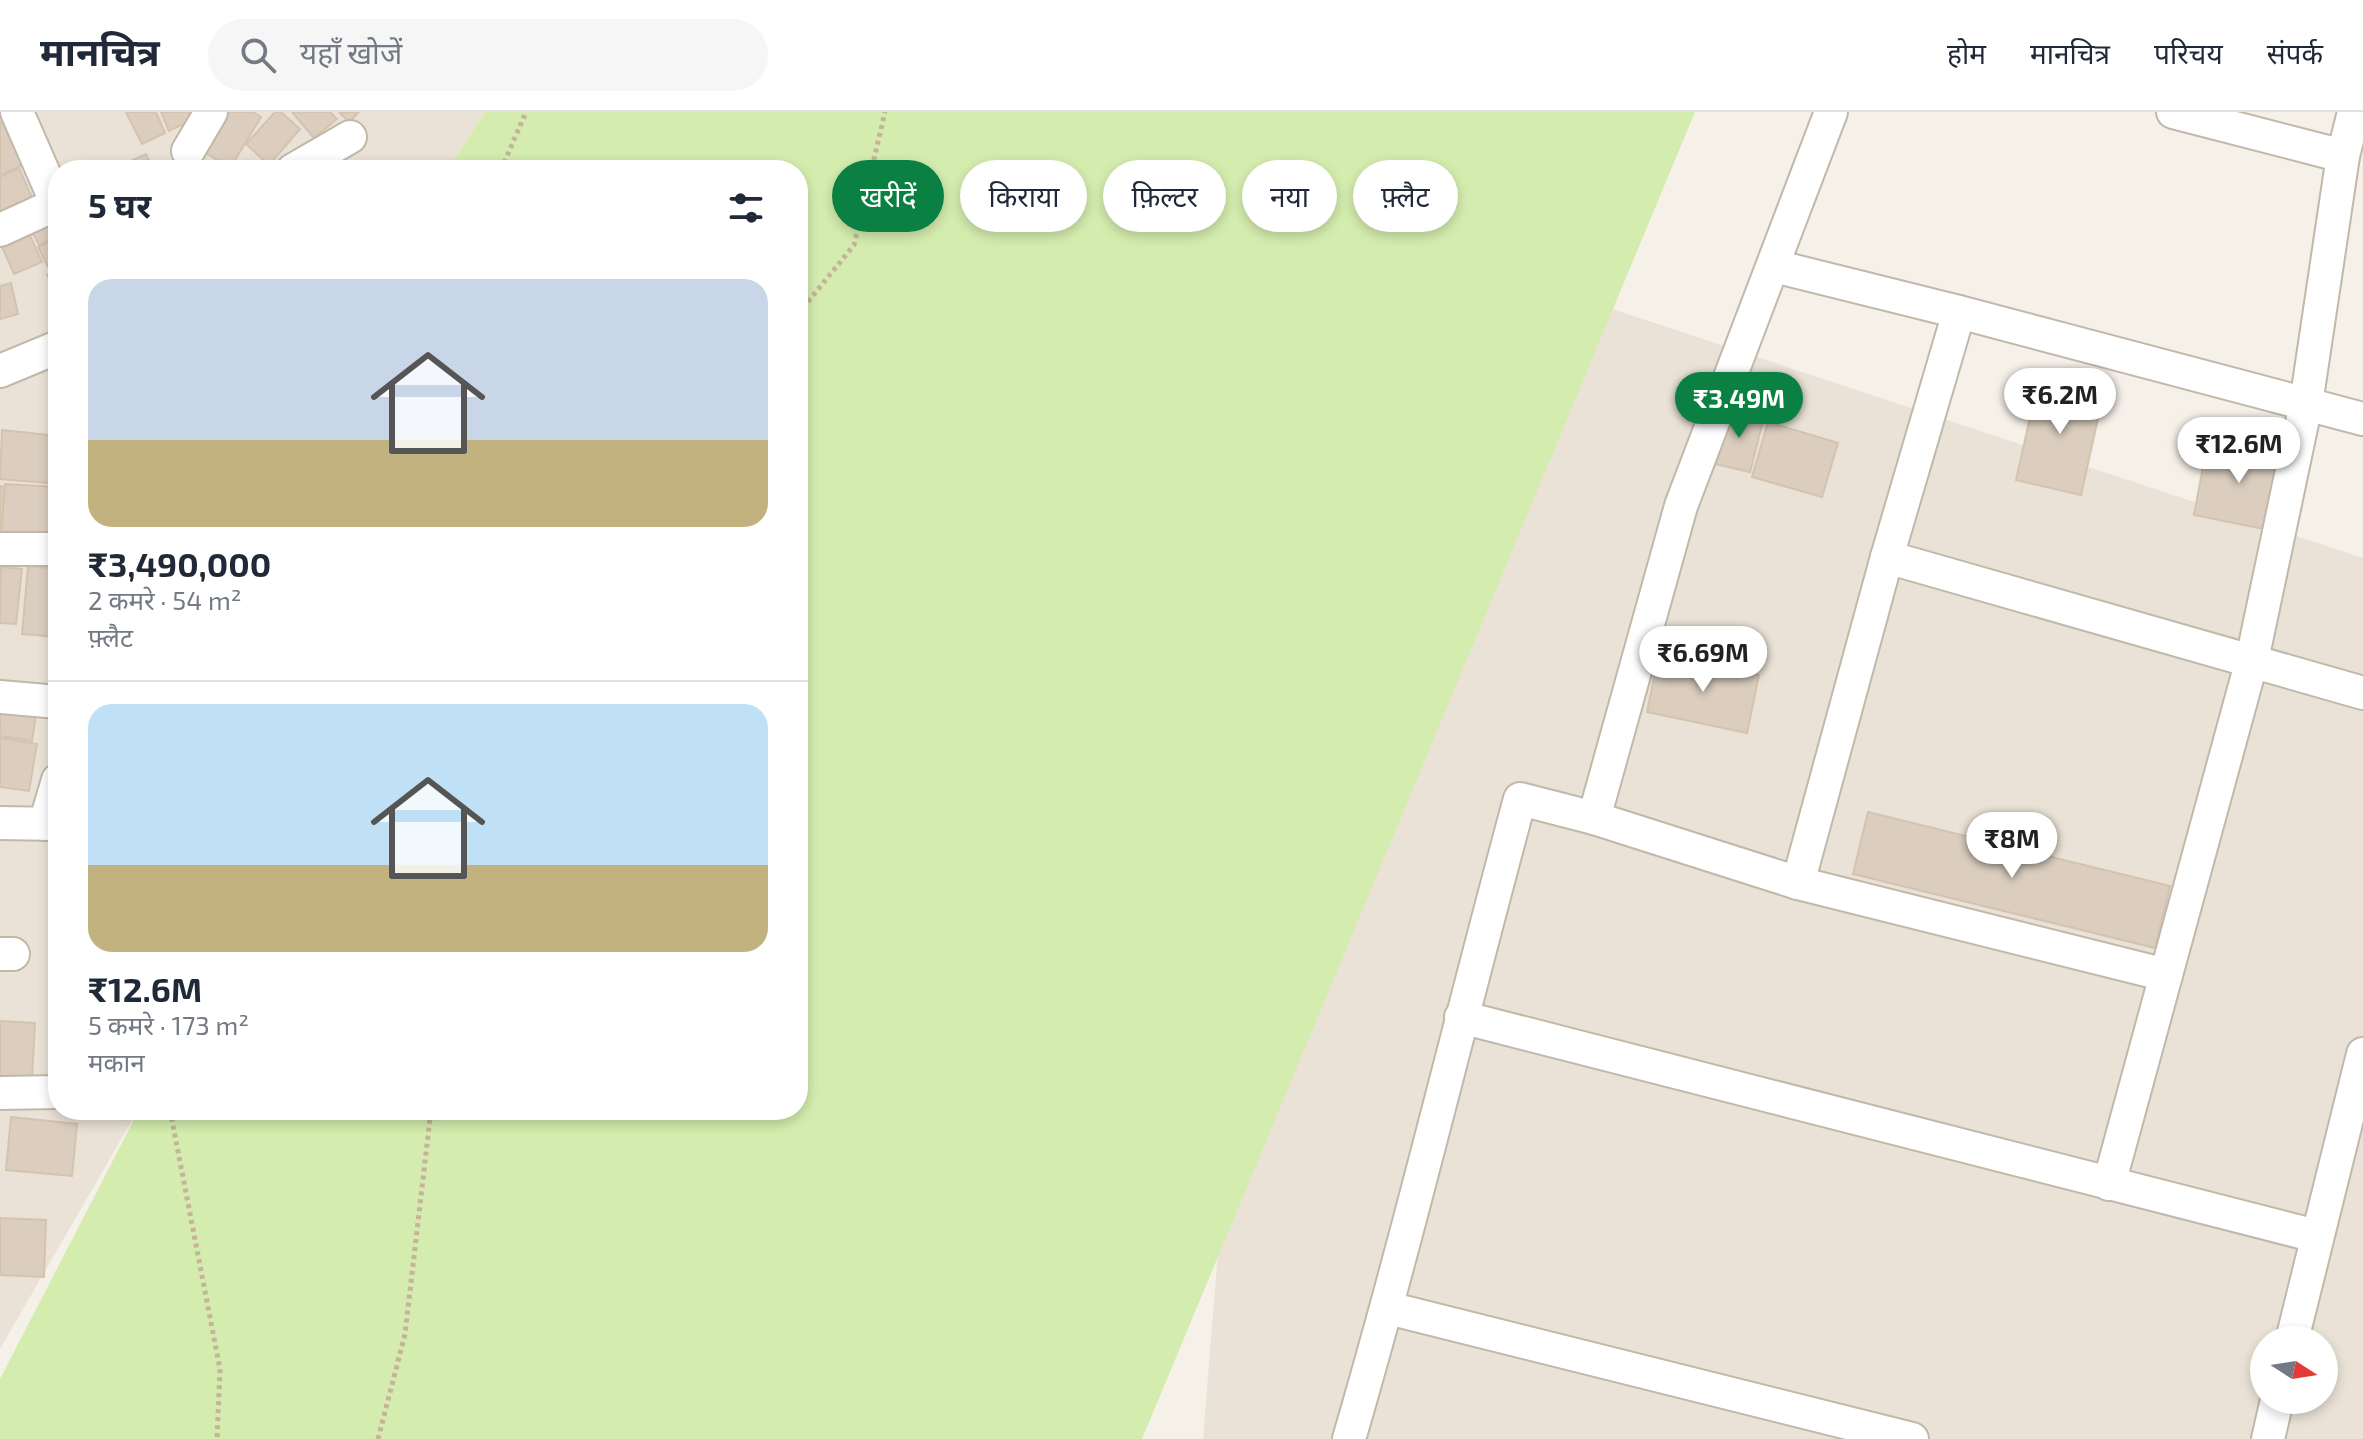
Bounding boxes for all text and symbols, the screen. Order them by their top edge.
search box [208,19,768,91]
text: मानचित्र [40,28,160,74]
icon: search [236,33,280,77]
text: यहाँ खोजें [300,34,402,70]
text: होम [1947,36,1986,70]
text: मानचित्र [2030,36,2110,70]
text: परिचय [2154,36,2223,70]
text: संपर्क [2267,36,2323,70]
chip: खरीदें [832,160,944,232]
chip: किराया [960,160,1087,232]
chip: फ़िल्टर [1103,160,1226,232]
chip: नया [1242,160,1337,232]
chip: फ़्लैट [1353,160,1458,232]
text: 5 घर [88,184,151,225]
icon: filters [724,186,768,230]
icon: home [356,331,500,475]
pin: ₹6.2M [2004,368,2116,436]
pin: ₹3.49M [1674,372,1804,440]
text: ₹6.2M [2022,378,2098,409]
text: ₹3.49M [1693,382,1785,413]
pin: ₹12.6M [2174,417,2304,485]
text: ₹12.6M [2195,427,2283,458]
text: ₹3,490,000 [88,543,271,584]
text: 2 कमरे · 54 m² [88,584,242,615]
text: फ़्लैट [88,621,133,652]
pin: ₹6.69M [1638,626,1768,694]
text: ₹6.69M [1657,636,1749,667]
icon: home [356,756,500,900]
pin: ₹8M [1973,812,2051,880]
text: ₹8M [1984,822,2040,853]
text: ₹12.6M [88,968,202,1009]
text: 5 कमरे · 173 m² [88,1009,249,1040]
text: मकान [88,1046,145,1077]
north arrow [2250,1326,2338,1414]
map controls [2250,1326,2338,1414]

